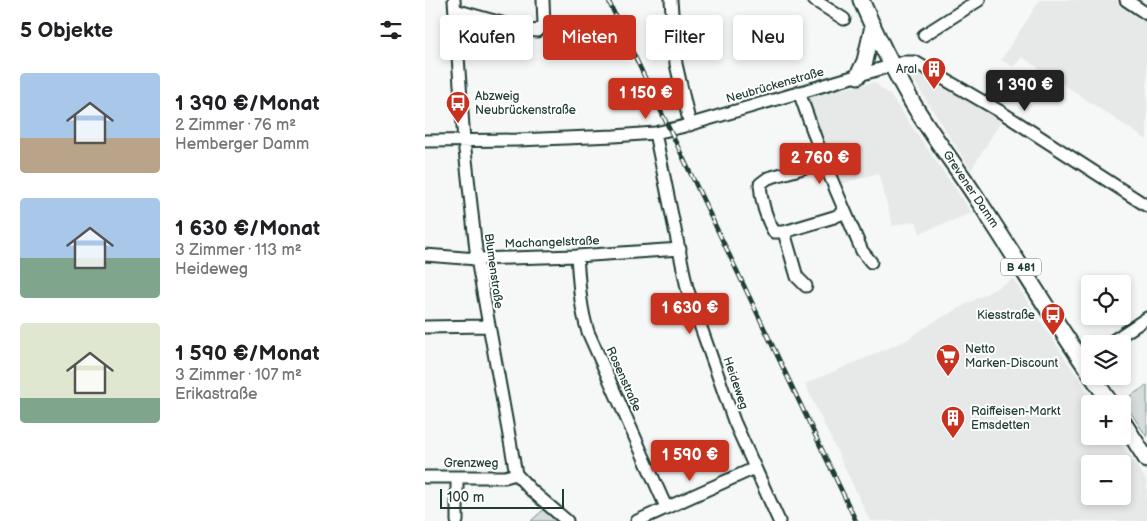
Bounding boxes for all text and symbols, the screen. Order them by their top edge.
chip: Kaufen [440,15,533,60]
chip: Mieten [543,15,636,60]
chip: Filter [646,15,723,60]
chip: Neu [733,15,803,60]
icon: filters [377,16,405,44]
text: 5 Objekte [20,18,113,43]
building icon: Aral [921,56,947,90]
place label: Aral [896,62,917,77]
street label: Neubrückenstraße [725,64,826,107]
pin: 1 390 € [979,70,1071,112]
text: 1 390 € [997,76,1053,95]
pin: 1 150 € [600,78,692,120]
text: 1 150 € [619,84,673,103]
place label: Abzweig Neubrückenstraße [475,89,576,118]
bus stop icon: Abzweig Neubrückenstraße [445,90,471,124]
text: 1 390 €/Monat [175,91,320,116]
icon: home [60,93,120,153]
text: 2 Zimmer · 76 m² [175,116,296,135]
text: Hemberger Damm [175,135,309,154]
pin: 2 760 € [774,142,866,185]
street label: Grevener Damm [939,148,1002,231]
text: 2 760 € [791,149,849,168]
text: 1 630 €/Monat [175,216,320,241]
icon: home [60,218,120,278]
street label: Blumenstraße [481,233,506,310]
street label: Machangelstraße [504,233,600,252]
text: 3 Zimmer · 113 m² [175,241,302,260]
road number: B 481 [1001,258,1041,276]
text: Heideweg [175,260,248,279]
map controls [1081,275,1131,505]
button: locate [1081,275,1131,325]
pin: 1 630 € [644,292,736,335]
text: 1 630 € [662,299,718,318]
bus stop icon: Kiesstraße [1040,302,1066,336]
place label: Kiesstraße [977,308,1035,323]
button: layers [1081,335,1131,385]
text: 1 590 €/Monat [175,341,319,366]
place label: Netto Marken-Discount [965,342,1058,371]
icon: home [60,343,120,403]
supermarket icon: Netto Marken-Discount [935,343,961,377]
street label: Rosenstraße [603,344,645,414]
street label: Heideweg [720,355,752,412]
text: 3 Zimmer · 107 m² [175,366,302,385]
text: Erikastraße [175,385,257,404]
button: + [1081,395,1131,445]
place label: Raiffeisen-Markt Emsdetten [971,404,1061,433]
building icon: Raiffeisen-Markt Emsdetten [940,405,966,439]
pin: 1 590 € [644,440,736,482]
text: 1 590 € [662,446,718,465]
button: − [1081,455,1131,505]
street label: Grenzweg [444,456,498,471]
scale bar [440,486,564,509]
text: 100 m [447,489,484,506]

